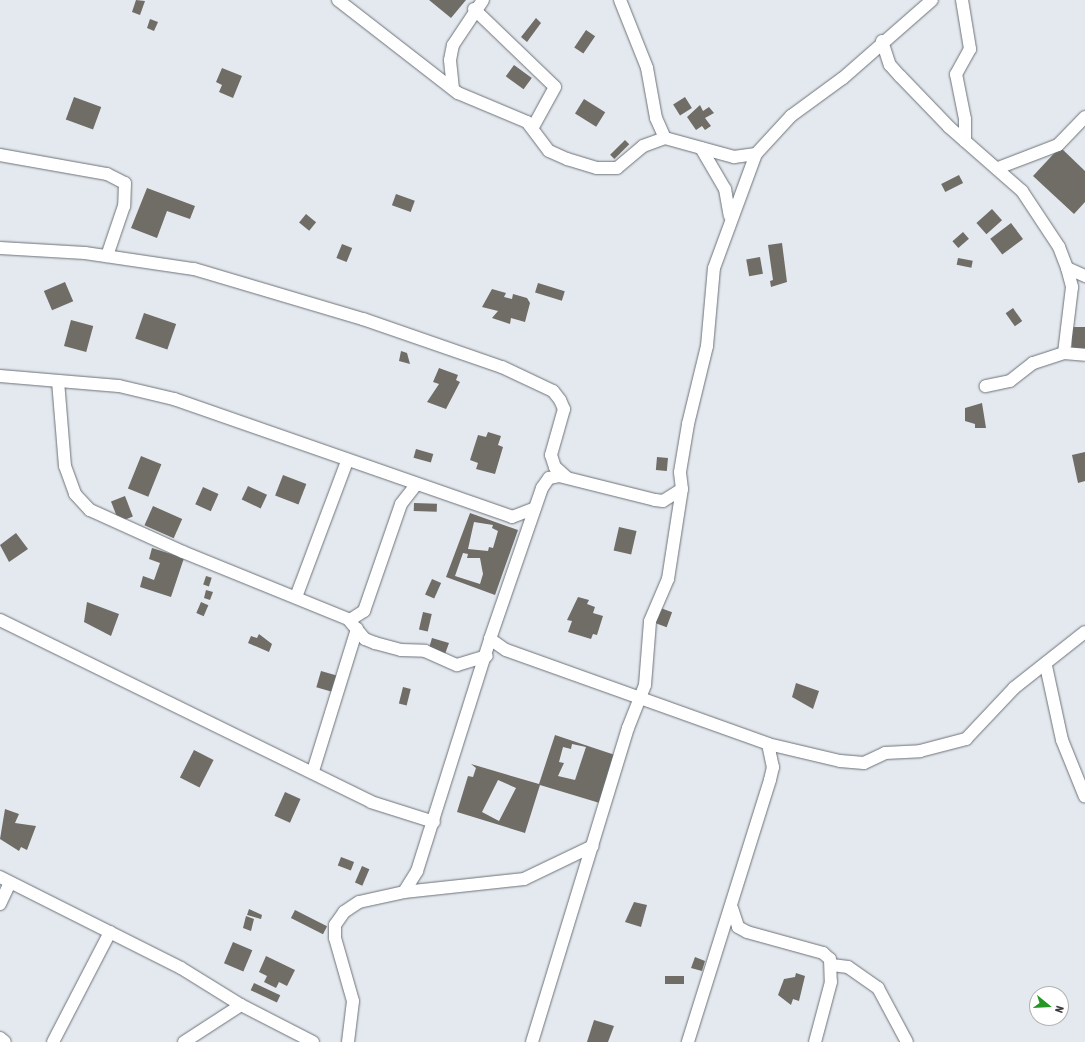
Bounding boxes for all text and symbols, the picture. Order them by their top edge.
north arrow [1029,986,1069,1026]
text: N [1053,1004,1066,1014]

